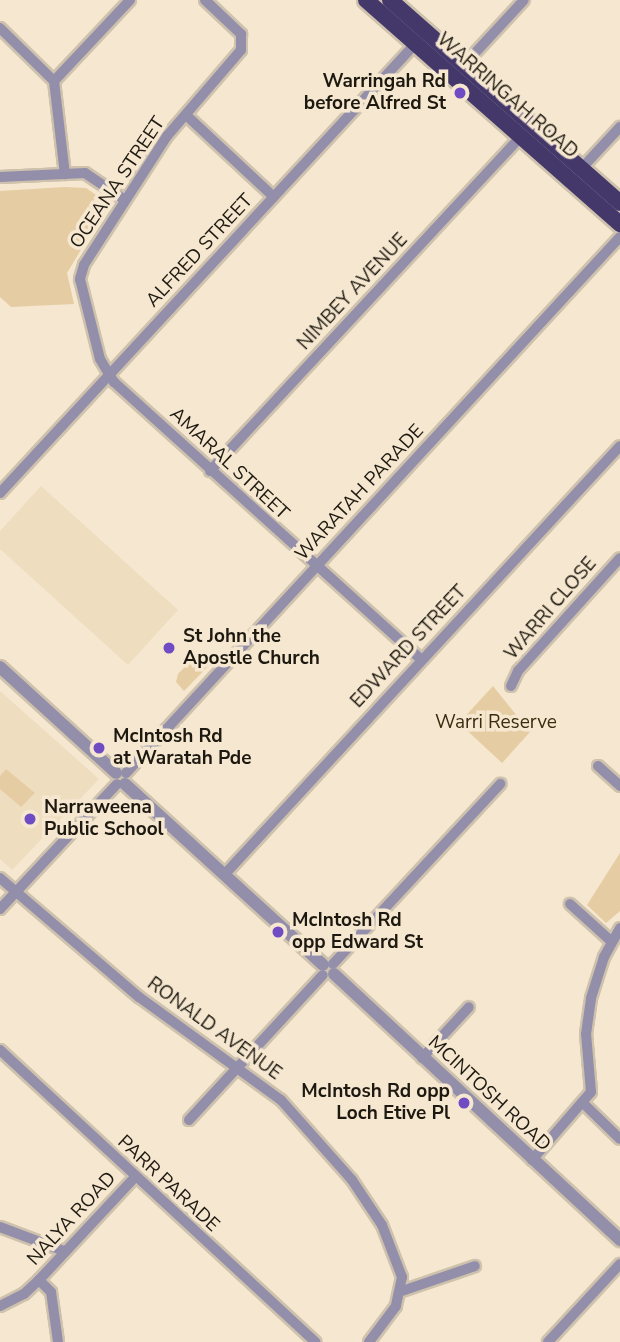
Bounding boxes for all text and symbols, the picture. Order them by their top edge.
street label: WARRINGAH ROAD [432,28,582,164]
place label: Warringah Rd before Alfred St [304,71,446,115]
marker: Warringah Rd before Alfred St [452,85,468,101]
street label: OCEANA STREET [66,113,170,253]
street label: ALFRED STREET [142,190,258,312]
street label: NIMBEY AVENUE [293,229,413,355]
street label: AMARAL STREET [165,403,293,525]
street label: WARATAH PARADE [291,420,429,566]
street label: WARRI CLOSE [500,553,602,665]
street label: EDWARD STREET [346,581,472,713]
place label: St John the Apostle Church [183,626,320,670]
marker: St John the Apostle Church [161,640,177,656]
park label: Warri Reserve [435,712,557,734]
place label: McIntosh Rd at Waratah Pde [113,726,252,770]
marker: McIntosh Rd at Waratah Pde [91,740,107,756]
place label: Narraweena Public School [44,797,164,841]
marker: Narraweena Public School [22,811,38,827]
place label: McIntosh Rd opp Edward St [292,910,423,954]
marker: McIntosh Rd opp Edward St [270,924,286,940]
street label: RONALD AVENUE [142,973,286,1085]
street label: MCINTOSH ROAD [423,1031,555,1157]
place label: McIntosh Rd opp Loch Etive Pl [301,1081,450,1125]
marker: McIntosh Rd opp Loch Etive Pl [456,1095,472,1111]
street label: PARR PARADE [112,1131,224,1237]
street label: NALYA ROAD [23,1167,121,1271]

